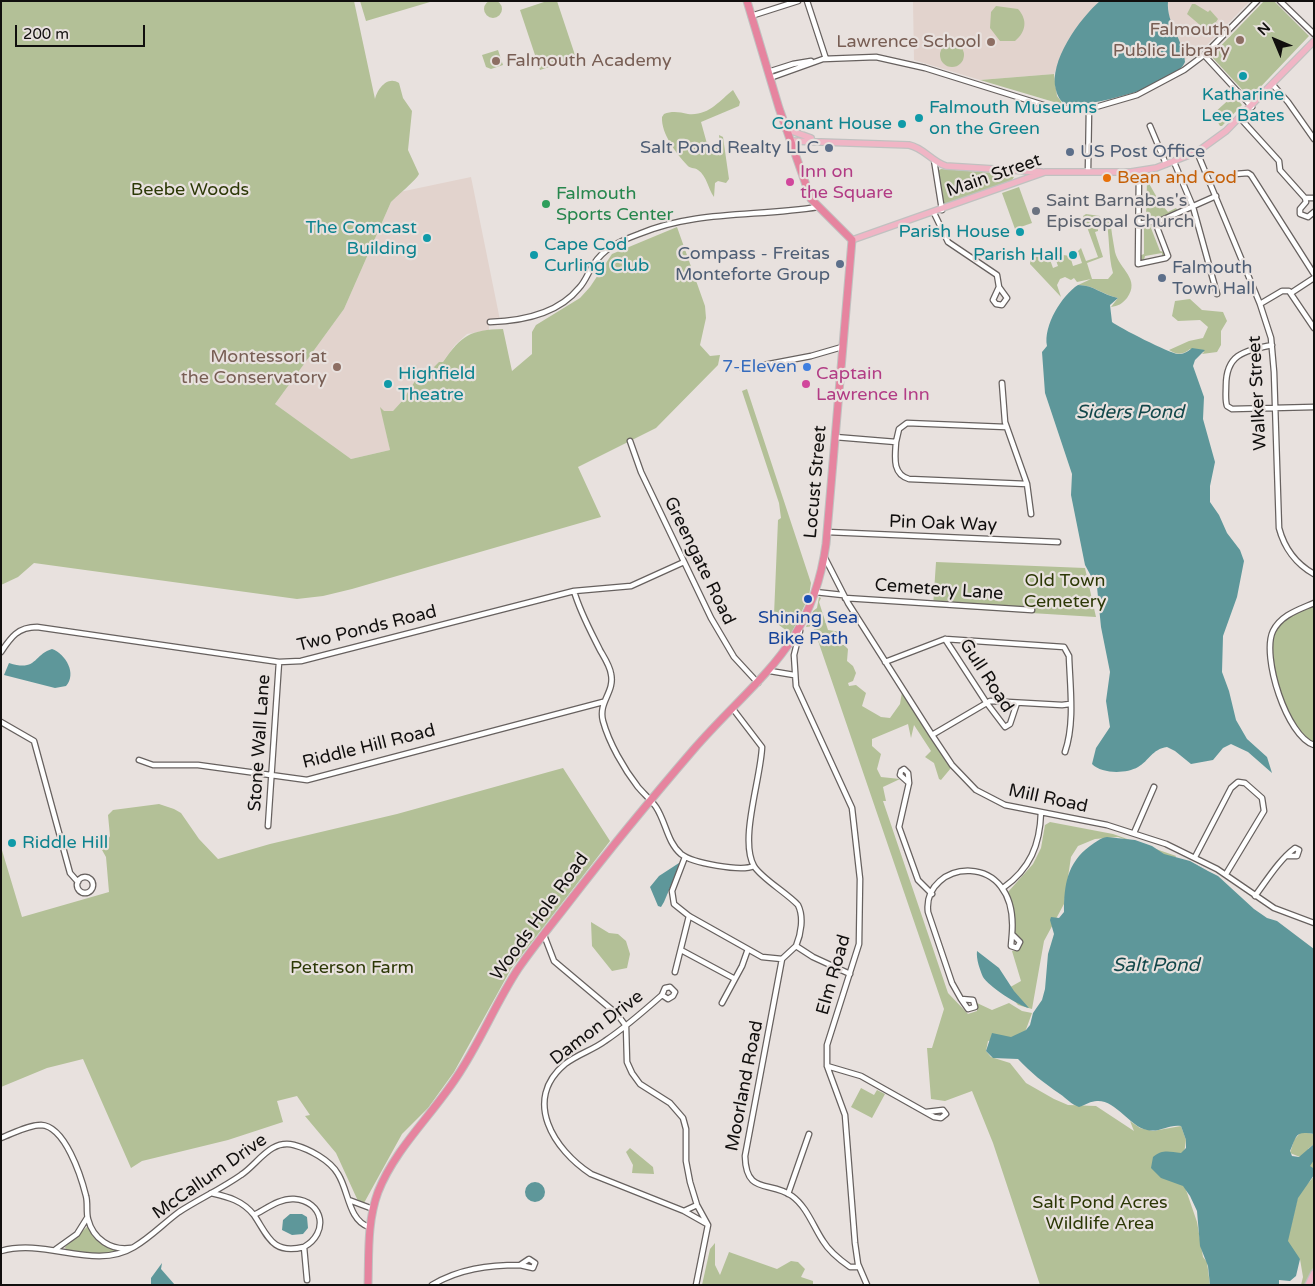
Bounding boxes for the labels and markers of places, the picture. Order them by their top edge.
place label: Falmouth Public Library [1113,19,1230,62]
place label: Lawrence School [836,31,981,53]
marker: Falmouth Public Library [1234,34,1246,46]
marker: Lawrence School [985,36,997,48]
place label: Falmouth Academy [506,50,672,72]
marker: Falmouth Academy [490,55,502,67]
marker: Katharine Lee Bates [1237,70,1249,82]
place label: Katharine Lee Bates [1201,84,1285,126]
place label: Falmouth Museums on the Green [929,97,1097,140]
marker: Falmouth Museums on the Green [913,112,925,124]
place label: Conant House [771,113,892,135]
marker: Conant House [896,118,908,130]
place label: Salt Pond Realty LLC [640,137,819,159]
place label: US Post Office [1080,141,1205,163]
marker: Salt Pond Realty LLC [823,142,835,154]
marker: US Post Office [1064,146,1076,158]
place label: Inn on the Square [800,161,893,203]
place label: Bean and Cod [1117,167,1237,189]
marker: Bean and Cod [1101,172,1113,184]
marker: Inn on the Square [784,176,796,188]
place label: Falmouth Sports Center [556,183,673,225]
place label: Saint Barnabas's Episcopal Church [1046,190,1194,232]
marker: Falmouth Sports Center [540,198,552,210]
marker: Saint Barnabas's Episcopal Church [1030,205,1042,217]
place label: The Comcast Building [305,217,417,260]
place label: Parish House [899,221,1010,243]
marker: Parish House [1014,226,1026,238]
marker: The Comcast Building [421,232,433,244]
place label: Cape Cod Curling Club [544,234,649,276]
place label: Compass - Freitas Monteforte Group [675,243,830,286]
place label: Parish Hall [973,244,1063,266]
marker: Cape Cod Curling Club [528,249,540,261]
marker: Parish Hall [1067,249,1079,261]
place label: Falmouth Town Hall [1172,257,1255,300]
marker: Compass - Freitas Monteforte Group [834,258,846,270]
marker: Falmouth Town Hall [1156,272,1168,284]
place label: Montessori at the Conservatory [181,346,327,388]
place label: 7-Eleven [722,356,797,378]
marker: Montessori at the Conservatory [331,361,343,373]
marker: 7-Eleven [801,361,813,373]
place label: Highfield Theatre [398,363,475,406]
place label: Captain Lawrence Inn [816,363,930,406]
marker: Highfield Theatre [382,378,394,390]
marker: Captain Lawrence Inn [800,378,812,390]
marker: Shining Sea Bike Path [802,593,814,605]
place label: Shining Sea Bike Path [758,607,858,650]
place label: Riddle Hill [22,832,108,854]
marker: Riddle Hill [6,837,18,849]

